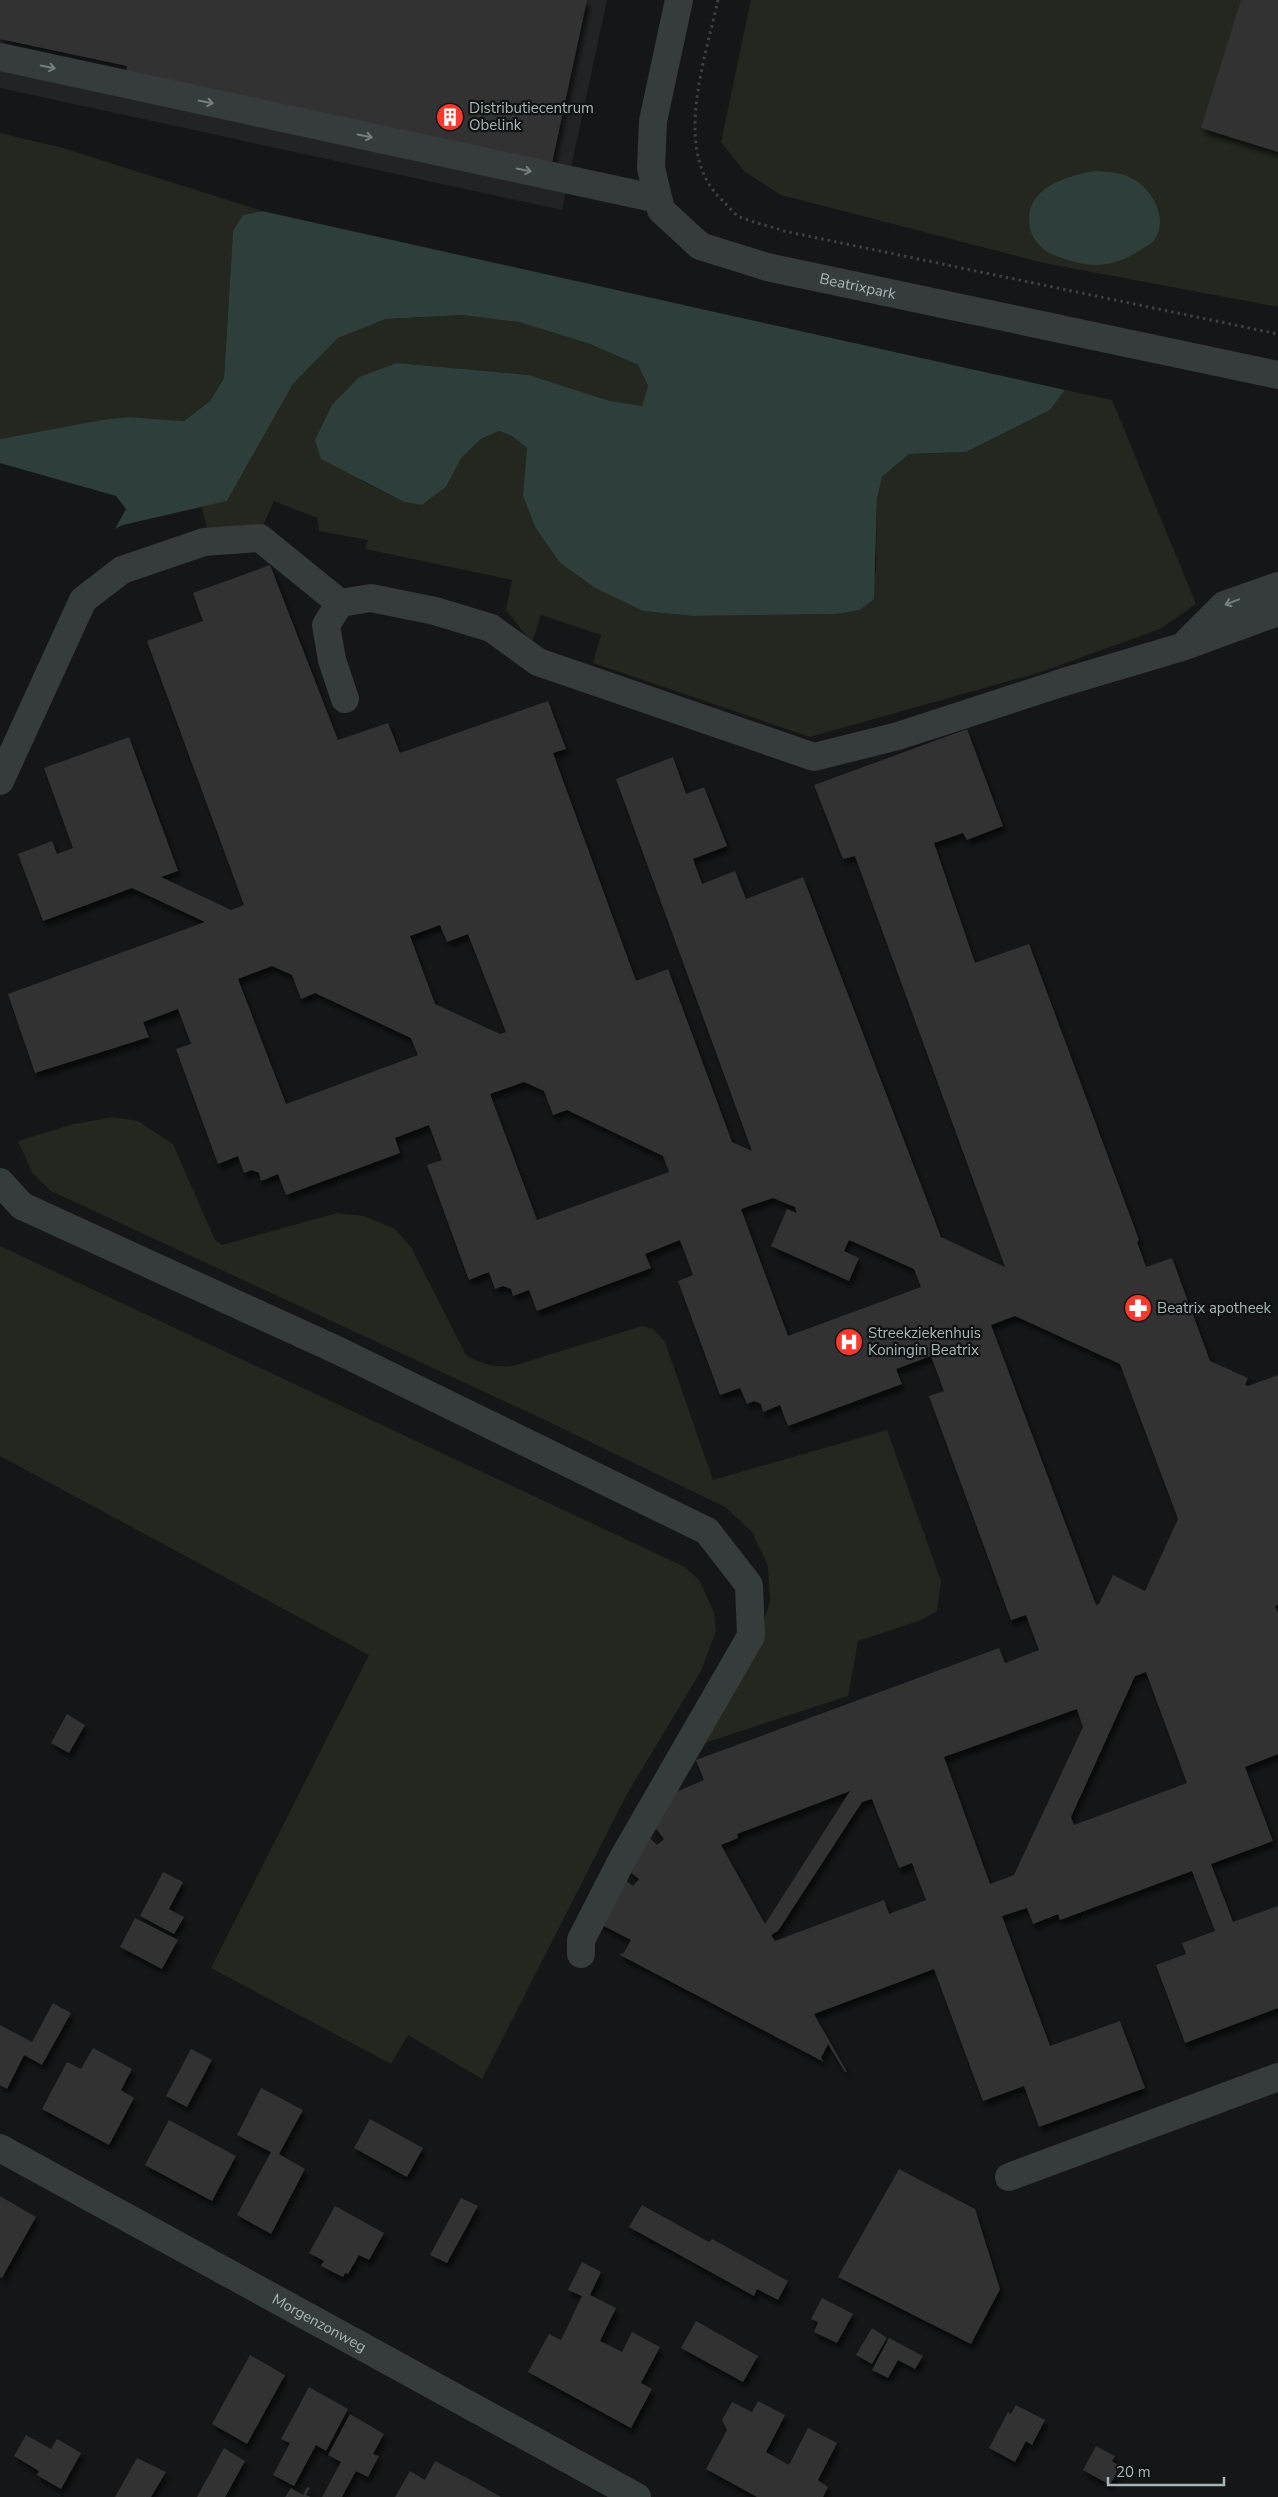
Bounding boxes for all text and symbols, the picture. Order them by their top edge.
one-way arrow [39,63,55,72]
one-way arrow [198,98,214,107]
place label: Distributiecentrum Obelink [469,98,594,135]
building icon: Distributiecentrum Obelink [435,102,465,132]
one-way arrow [357,132,373,141]
one-way arrow [516,166,532,176]
street label: Beatrixpark [818,268,898,304]
one-way arrow [1225,598,1240,607]
pharmacy icon: Beatrix apotheek [1123,1293,1153,1323]
place label: Beatrix apotheek [1157,1298,1272,1318]
place label: Streekziekenhuis Koningin Beatrix [868,1323,981,1360]
hospital icon: Streekziekenhuis Koningin Beatrix [834,1327,864,1357]
street label: Morgenzonweg [269,2289,370,2357]
scale bar [1108,2454,1224,2486]
text: 20 m [1116,2462,1151,2482]

